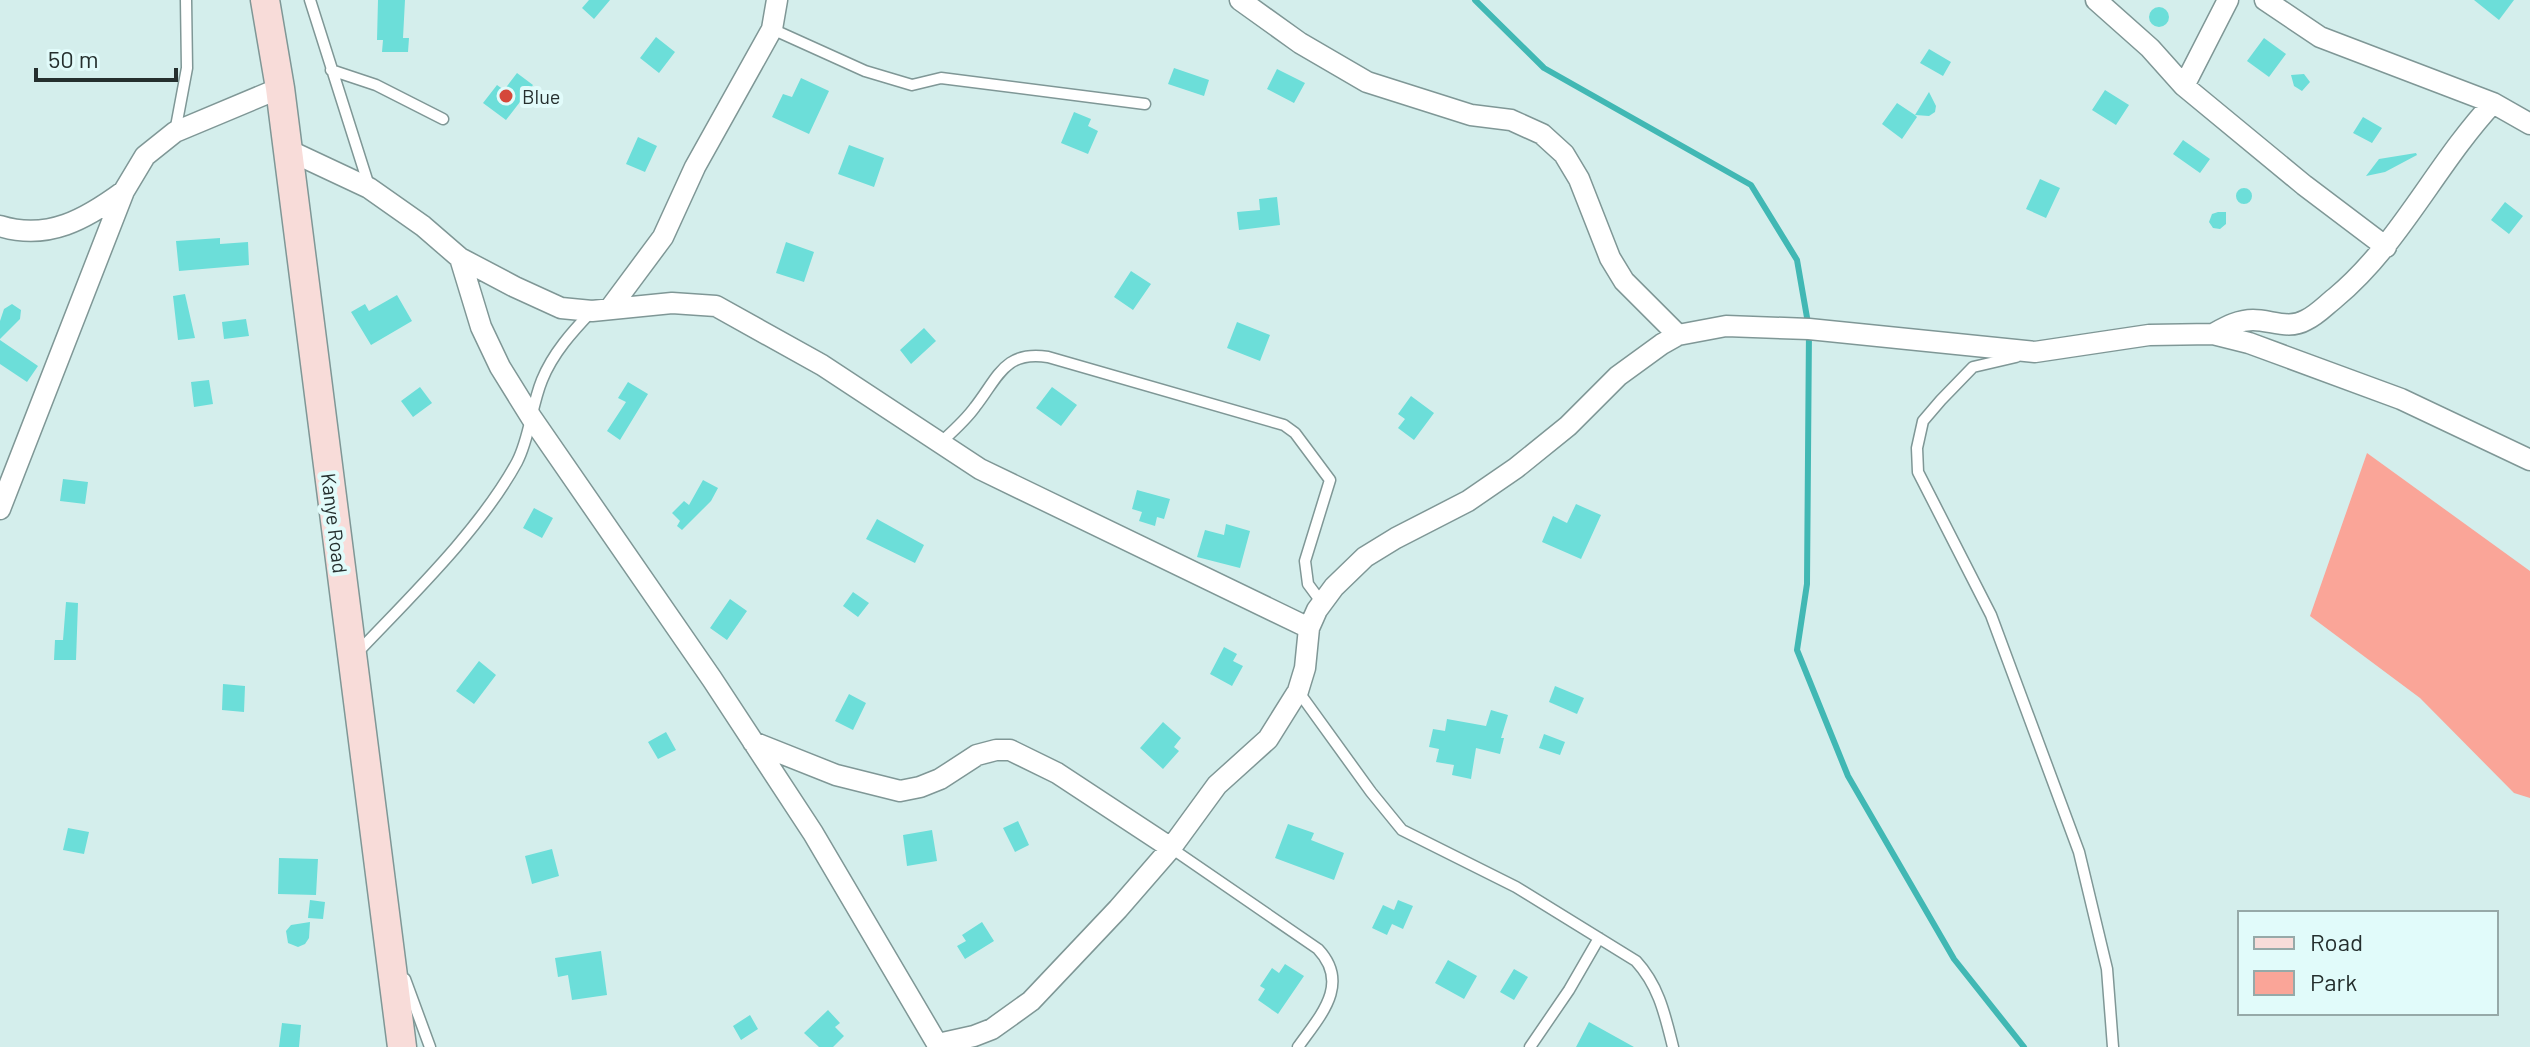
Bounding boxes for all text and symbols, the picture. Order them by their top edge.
scale bar [36,32,176,82]
text: 50 m [48,44,99,73]
place label: Blue [522,84,561,108]
marker: Blue [497,87,515,105]
street label: Kanye Road [317,472,353,574]
legend [2238,911,2498,1015]
text: Road [2310,927,2363,956]
text: Park [2310,967,2357,996]

